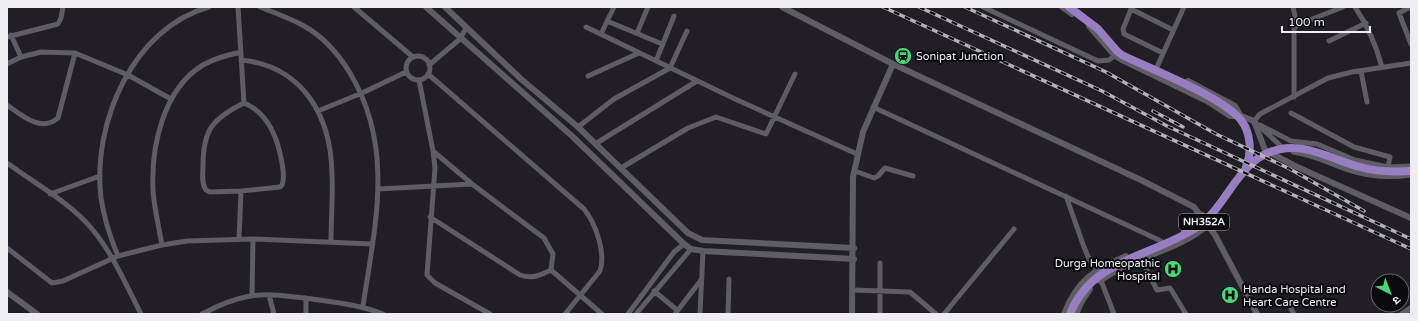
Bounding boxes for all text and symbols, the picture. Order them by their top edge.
scale bar [1282,8,1370,34]
text: 100 m [1288,15,1325,29]
station icon: Sonipat Junction [893,46,913,66]
place label: Sonipat Junction [916,50,1004,63]
road number: NH352A [1179,214,1229,230]
place label: Durga Homeopathic Hospital [1055,257,1160,283]
hospital icon: Durga Homeopathic Hospital [1163,259,1183,279]
north arrow [1370,273,1410,313]
place label: Handa Hospital and Heart Care Centre [1243,283,1346,309]
hospital icon: Handa Hospital and Heart Care Centre [1220,285,1240,305]
text: उ [1389,293,1403,307]

